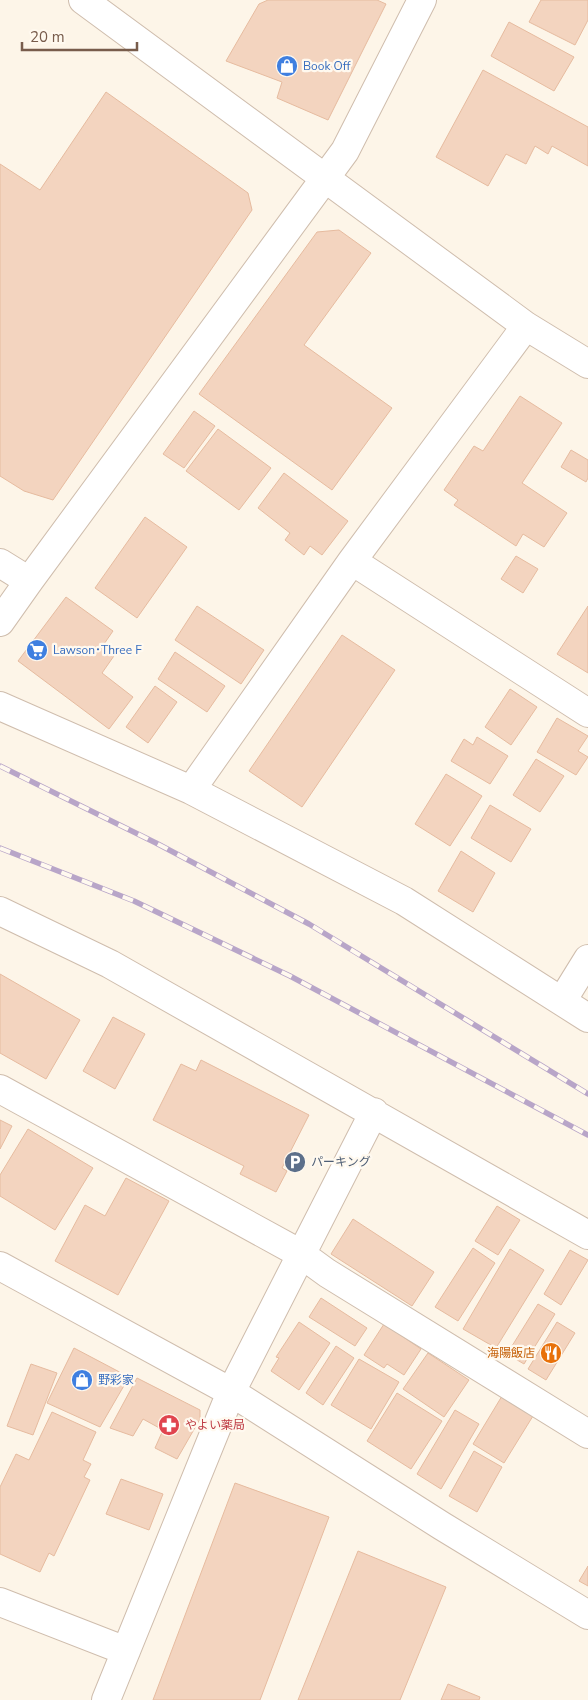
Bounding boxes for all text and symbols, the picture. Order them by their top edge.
scale bar [22,20,138,52]
text: 20 m [30,27,65,47]
shop icon: Book Off [275,54,299,78]
place label: Book Off [303,58,352,74]
supermarket icon: Lawson･Three F [25,638,49,662]
place label: Lawson･Three F [53,642,142,658]
parking icon: パーキング [283,1150,307,1174]
place label: パーキング [311,1154,371,1170]
restaurant icon: 海陽飯店 [539,1341,563,1365]
place label: 海陽飯店 [487,1345,535,1361]
shop icon: 野彩家 [70,1368,94,1392]
place label: 野彩家 [98,1372,134,1388]
pharmacy icon: やよい薬局 [157,1413,181,1437]
place label: やよい薬局 [185,1417,245,1433]

